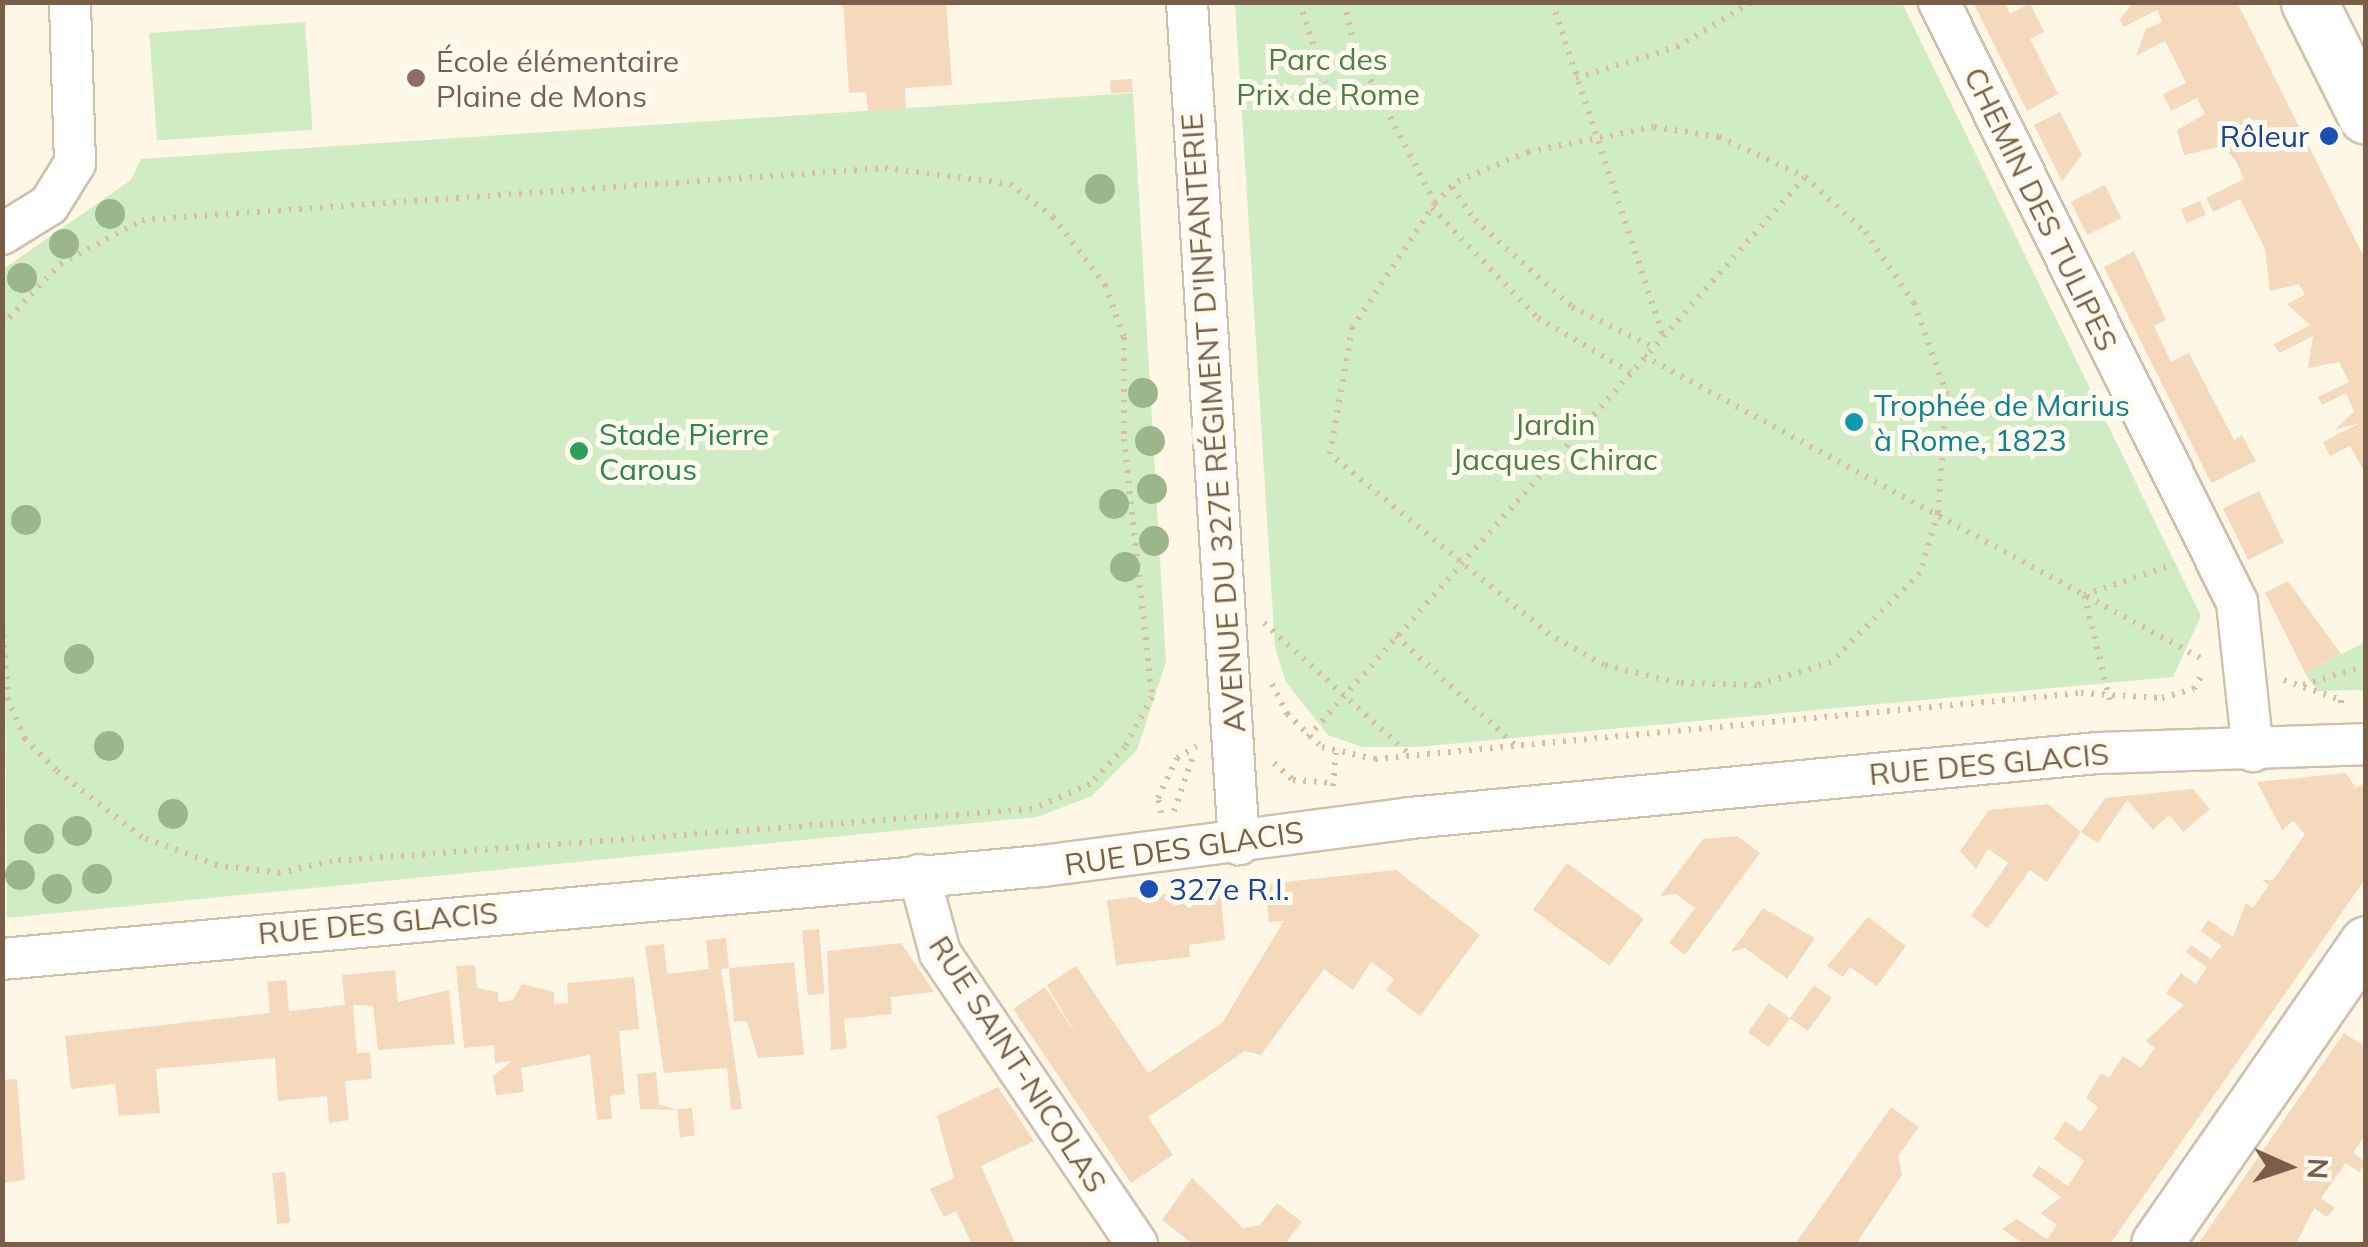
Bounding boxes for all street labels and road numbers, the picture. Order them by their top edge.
street label: CHEMIN DES TULIPES [1957,61,2125,357]
street label: AVENUE DU 327E RÉGIMENT D'INFANTERIE [1173,112,1253,734]
street label: RUE DES GLACIS [1868,736,2110,792]
street label: RUE DES GLACIS [1062,813,1306,883]
street label: RUE DES GLACIS [257,895,499,951]
street label: RUE SAINT-NICOLAS [922,929,1114,1199]

